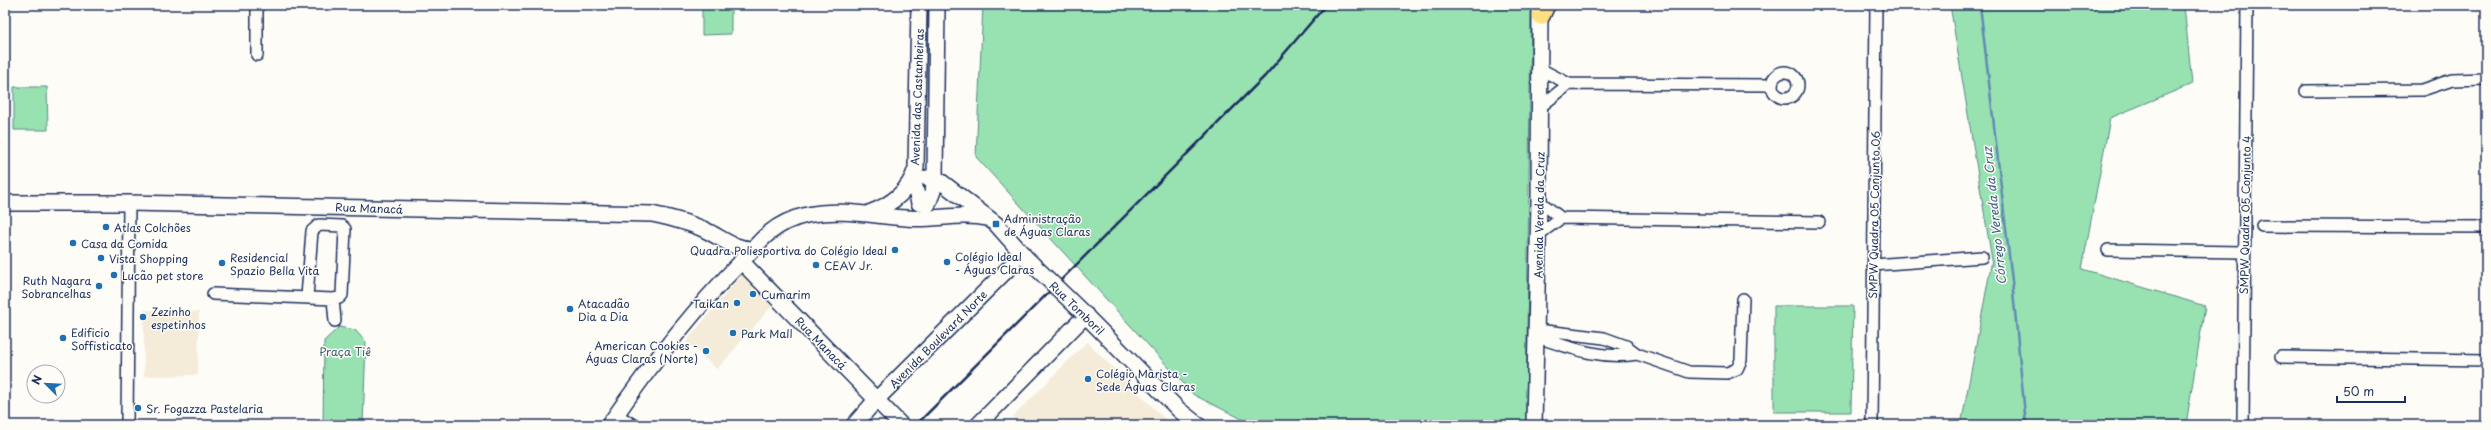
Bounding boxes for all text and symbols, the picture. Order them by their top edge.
street label: Avenida das Castanheiras [906,28,928,166]
street label: SMPW Quadra 05 Conjunto 06 [1864,131,1884,299]
street label: SMPW Quadra 05 Conjunto 4 [2235,135,2255,295]
water label: Córrego Vereda da Cruz [1978,145,2010,286]
street label: Avenida Vereda da Cruz [1529,151,1549,279]
street label: Rua Manacá [335,198,403,218]
place label: Administração de Águas Claras [1004,210,1090,240]
place label: Atlas Colchões [114,219,191,236]
marker: Administração de Águas Claras [991,219,1001,229]
marker: Atlas Colchões [101,222,111,232]
place label: Casa da Comida [81,235,168,252]
marker: Casa da Comida [68,238,78,248]
place label: Quadra Poliesportiva do Colégio Ideal [690,242,887,259]
marker: Quadra Poliesportiva do Colégio Ideal [890,245,900,255]
place label: Colégio Ideal - Águas Claras [955,248,1034,278]
place label: Residencial Spazio Bella Vita [230,249,320,279]
place label: Vista Shopping [109,250,188,267]
marker: Vista Shopping [96,253,106,263]
place label: CEAV Jr. [824,257,873,274]
marker: Colégio Ideal - Águas Claras [942,257,952,267]
marker: Residencial Spazio Bella Vita [217,258,227,268]
marker: CEAV Jr. [811,260,821,270]
place label: Lucão pet store [122,267,203,284]
marker: Lucão pet store [109,270,119,280]
place label: Ruth Nagara Sobrancelhas [21,272,91,302]
street label: Rua Tomboril [1046,277,1108,339]
marker: Ruth Nagara Sobrancelhas [94,281,104,291]
place label: Cumarim [761,286,811,303]
street label: Avenida Boulevard Norte [885,286,991,392]
marker: Cumarim [748,289,758,299]
place label: Atacadão Dia a Dia [578,295,630,325]
place label: Taikan [693,295,729,312]
marker: Taikan [732,298,742,308]
place label: Zezinho espetinhos [151,303,206,333]
marker: Atacadão Dia a Dia [565,304,575,314]
marker: Zezinho espetinhos [138,312,148,322]
street label: Rua Manacá [791,313,851,373]
place label: Edificio Soffisticato [71,324,132,354]
place label: Park Mall [741,325,793,342]
marker: Park Mall [728,328,738,338]
marker: Edificio Soffisticato [58,333,68,343]
place label: American Cookies - Águas Claras (Norte) [585,337,698,367]
park label: Praça Tiê [319,343,371,360]
marker: American Cookies - Águas Claras (Norte) [701,346,711,356]
north arrow [26,364,66,404]
place label: Colégio Marista - Sede Águas Claras [1096,365,1195,395]
text: N [27,372,46,387]
marker: Colégio Marista - Sede Águas Claras [1083,374,1093,384]
scale bar [2337,378,2405,404]
text: 50 m [2343,382,2374,400]
place label: Sr. Fogazza Pastelaria [146,400,263,417]
marker: Sr. Fogazza Pastelaria [133,403,143,413]

